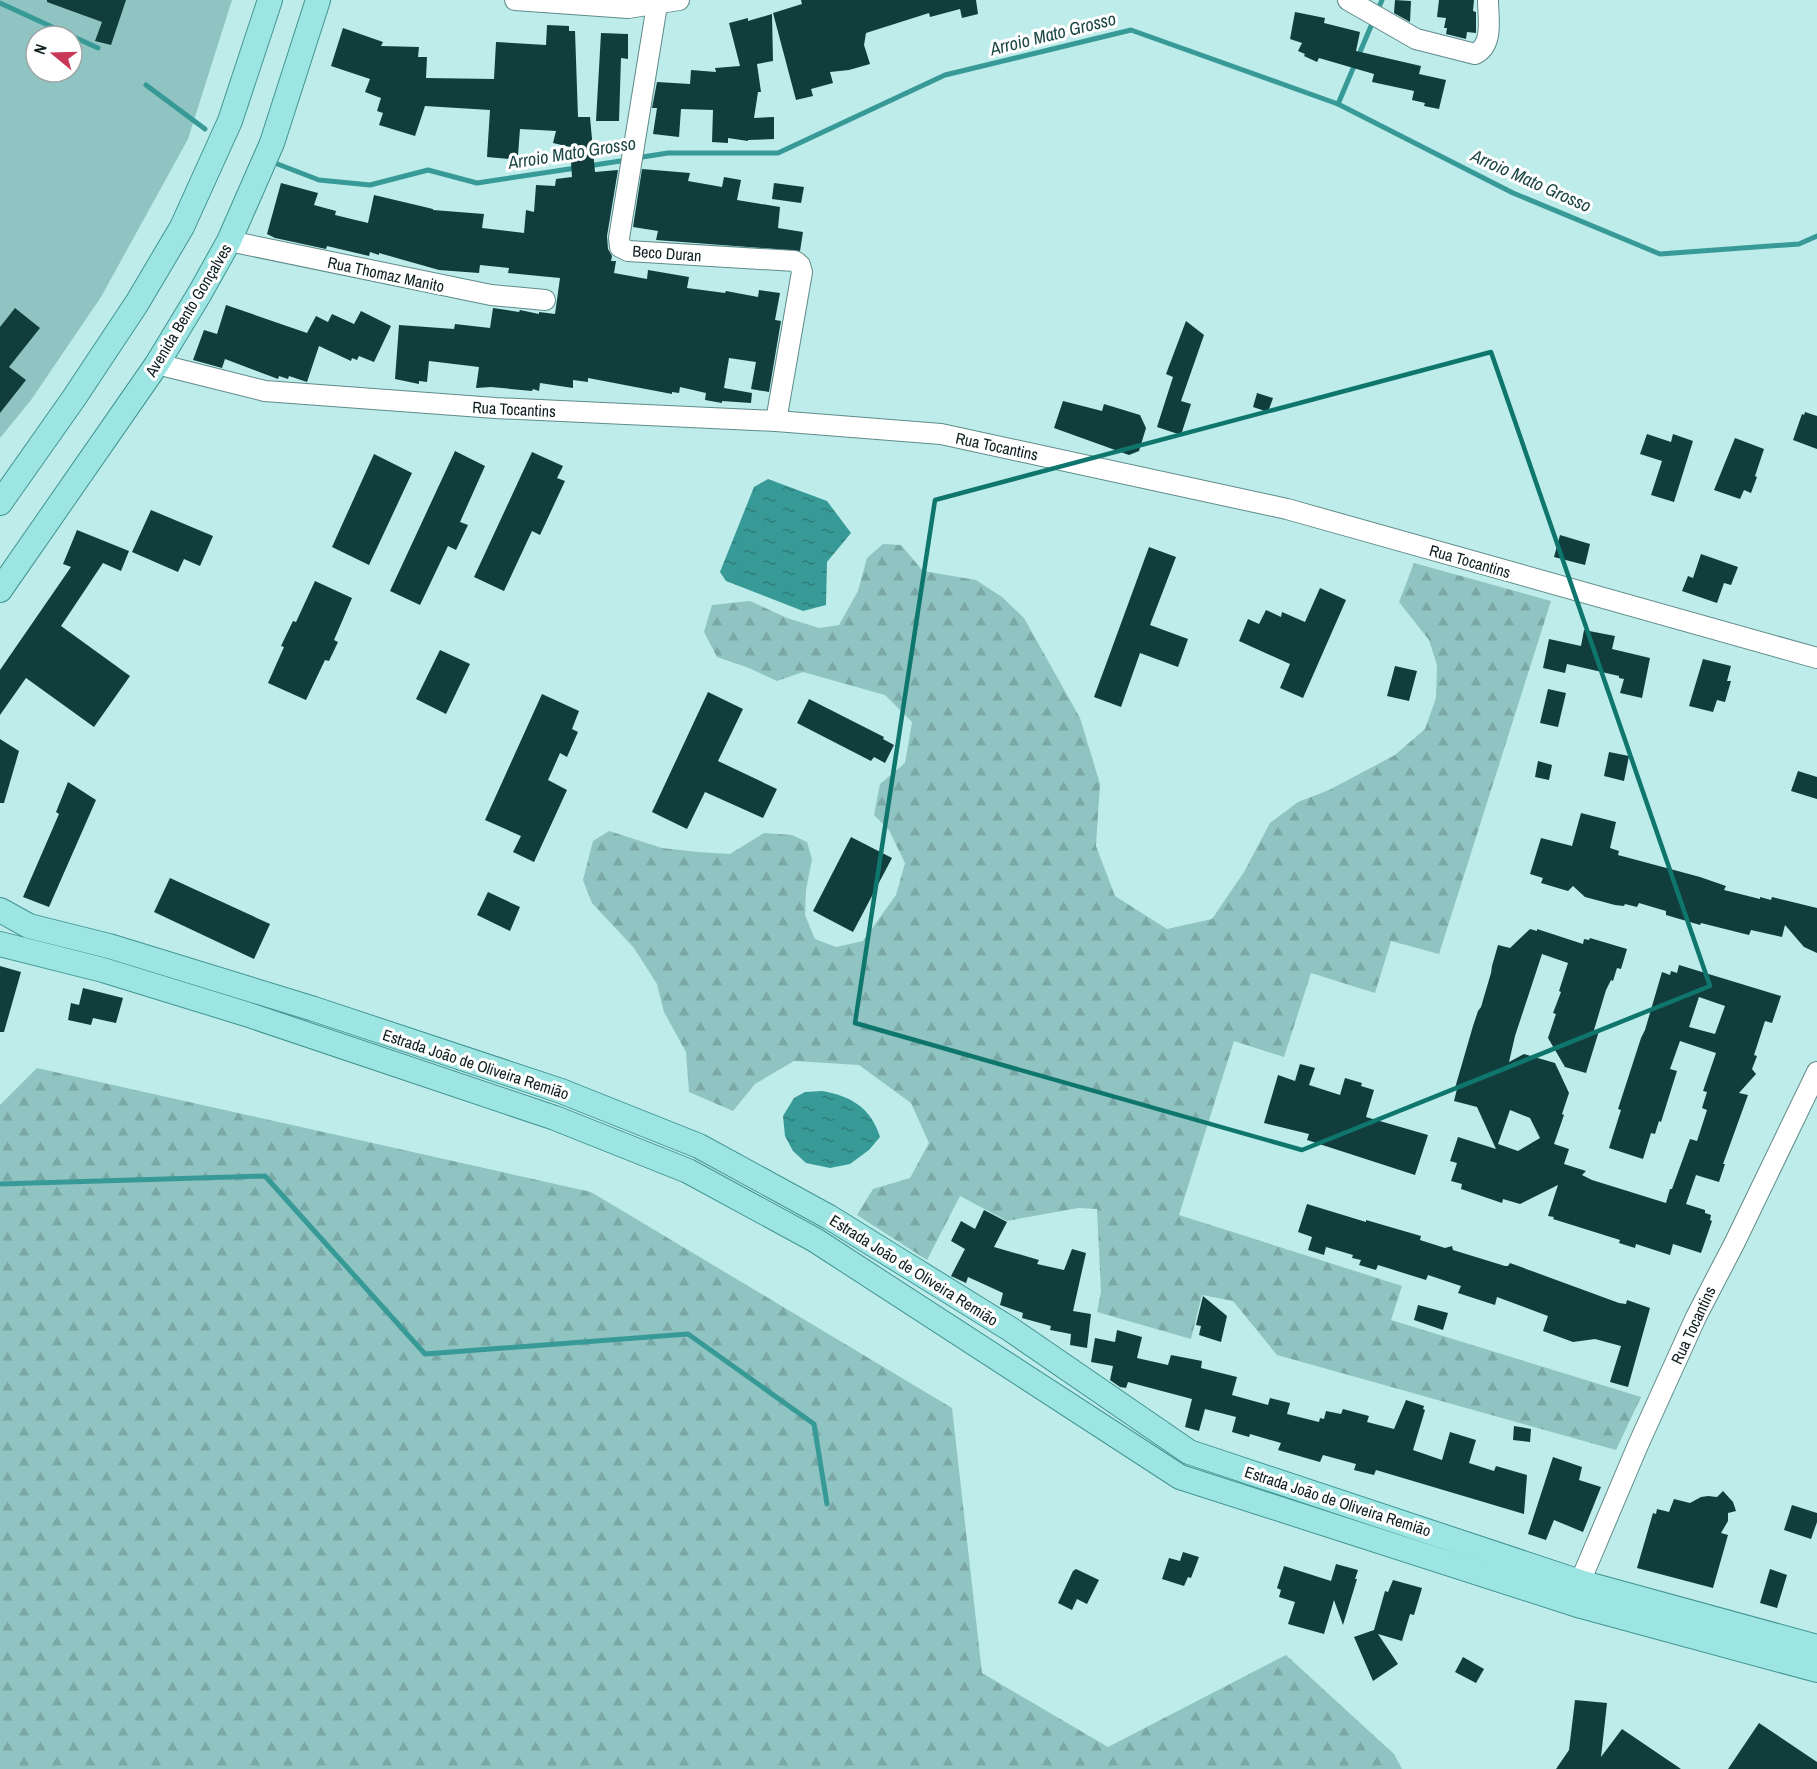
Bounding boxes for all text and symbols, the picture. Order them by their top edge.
water label: Arroio Mato Grosso [986,6,1118,61]
north arrow [24,24,84,84]
text: N [28,41,52,57]
water label: Arroio Mato Grosso [505,130,637,175]
water label: Arroio Mato Grosso [1466,143,1595,218]
street label: Avenida Bento Gonçalves [139,239,236,381]
street label: Beco Duran [632,240,702,266]
street label: Rua Thomaz Manito [326,251,446,297]
street label: Rua Tocantins [472,396,556,422]
street label: Rua Tocantins [954,427,1040,465]
street label: Rua Tocantins [1427,539,1513,583]
street label: Estrada João de Oliveira Remião [380,1023,572,1105]
street label: Estrada João de Oliveira Remião [826,1209,1002,1331]
street label: Rua Tocantins [1665,1282,1721,1368]
street label: Estrada João de Oliveira Remião [1242,1460,1434,1542]

